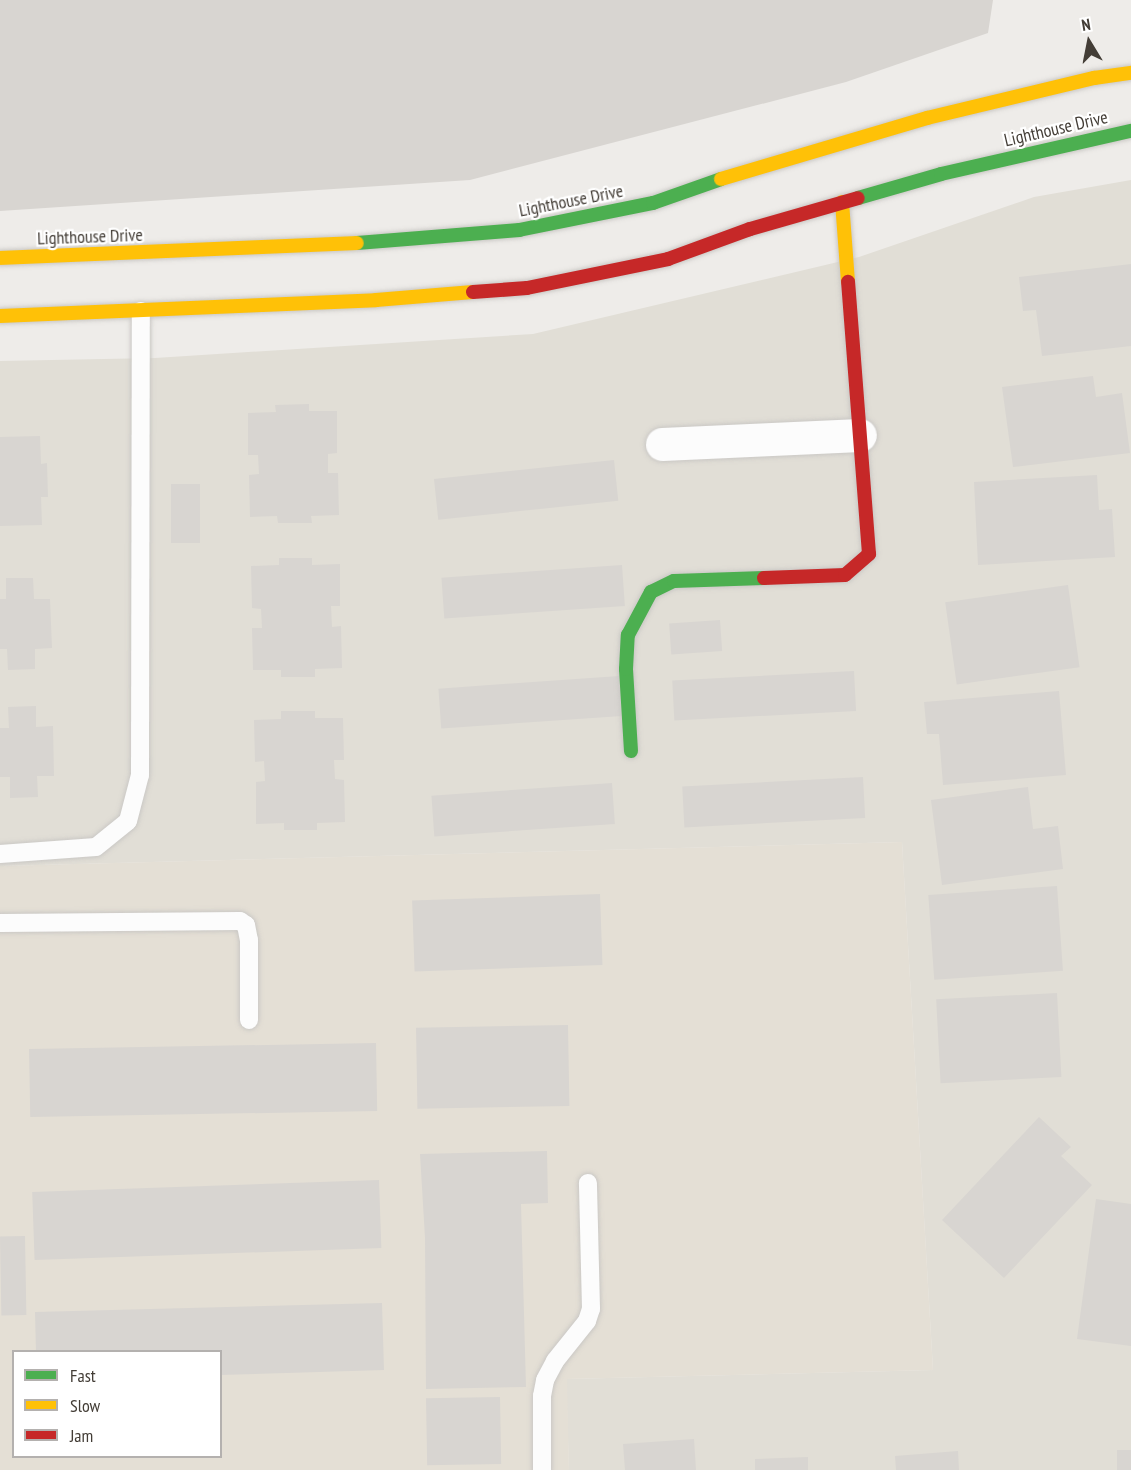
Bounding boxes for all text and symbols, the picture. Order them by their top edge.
north arrow [1059,12,1119,72]
text: N [1080,14,1092,35]
street label: Lighthouse Drive [1002,107,1110,151]
street label: Lighthouse Drive [517,180,625,222]
street label: Lighthouse Drive [37,224,143,250]
legend [12,1350,222,1458]
text: Fast [70,1364,96,1387]
text: Slow [70,1394,100,1417]
text: Jam [70,1424,93,1447]

